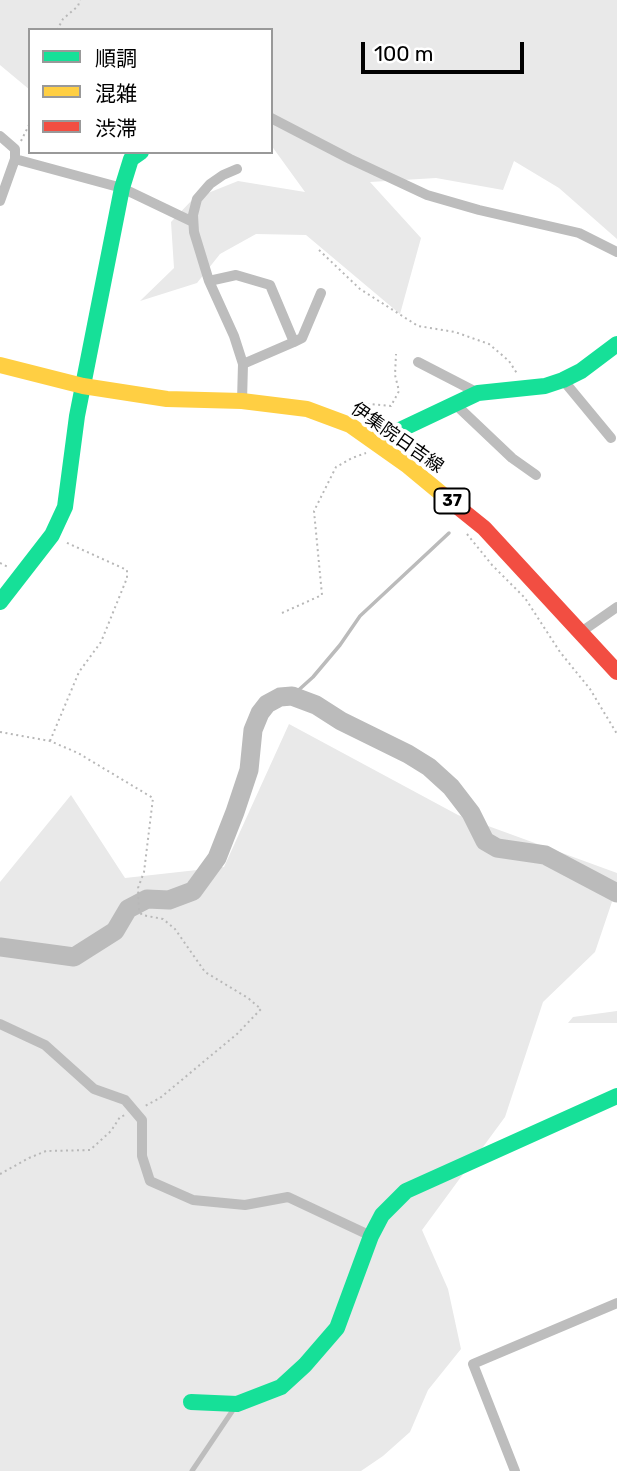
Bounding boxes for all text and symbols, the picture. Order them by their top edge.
legend [28,28,273,154]
scale bar [365,28,528,72]
text: 100 m [374,41,433,66]
text: 順調 [95,46,137,71]
text: 混雑 [95,81,137,106]
text: 渋滞 [95,116,137,141]
street label: 伊集院日吉線 [347,398,447,478]
road number: 37 [434,488,470,514]

